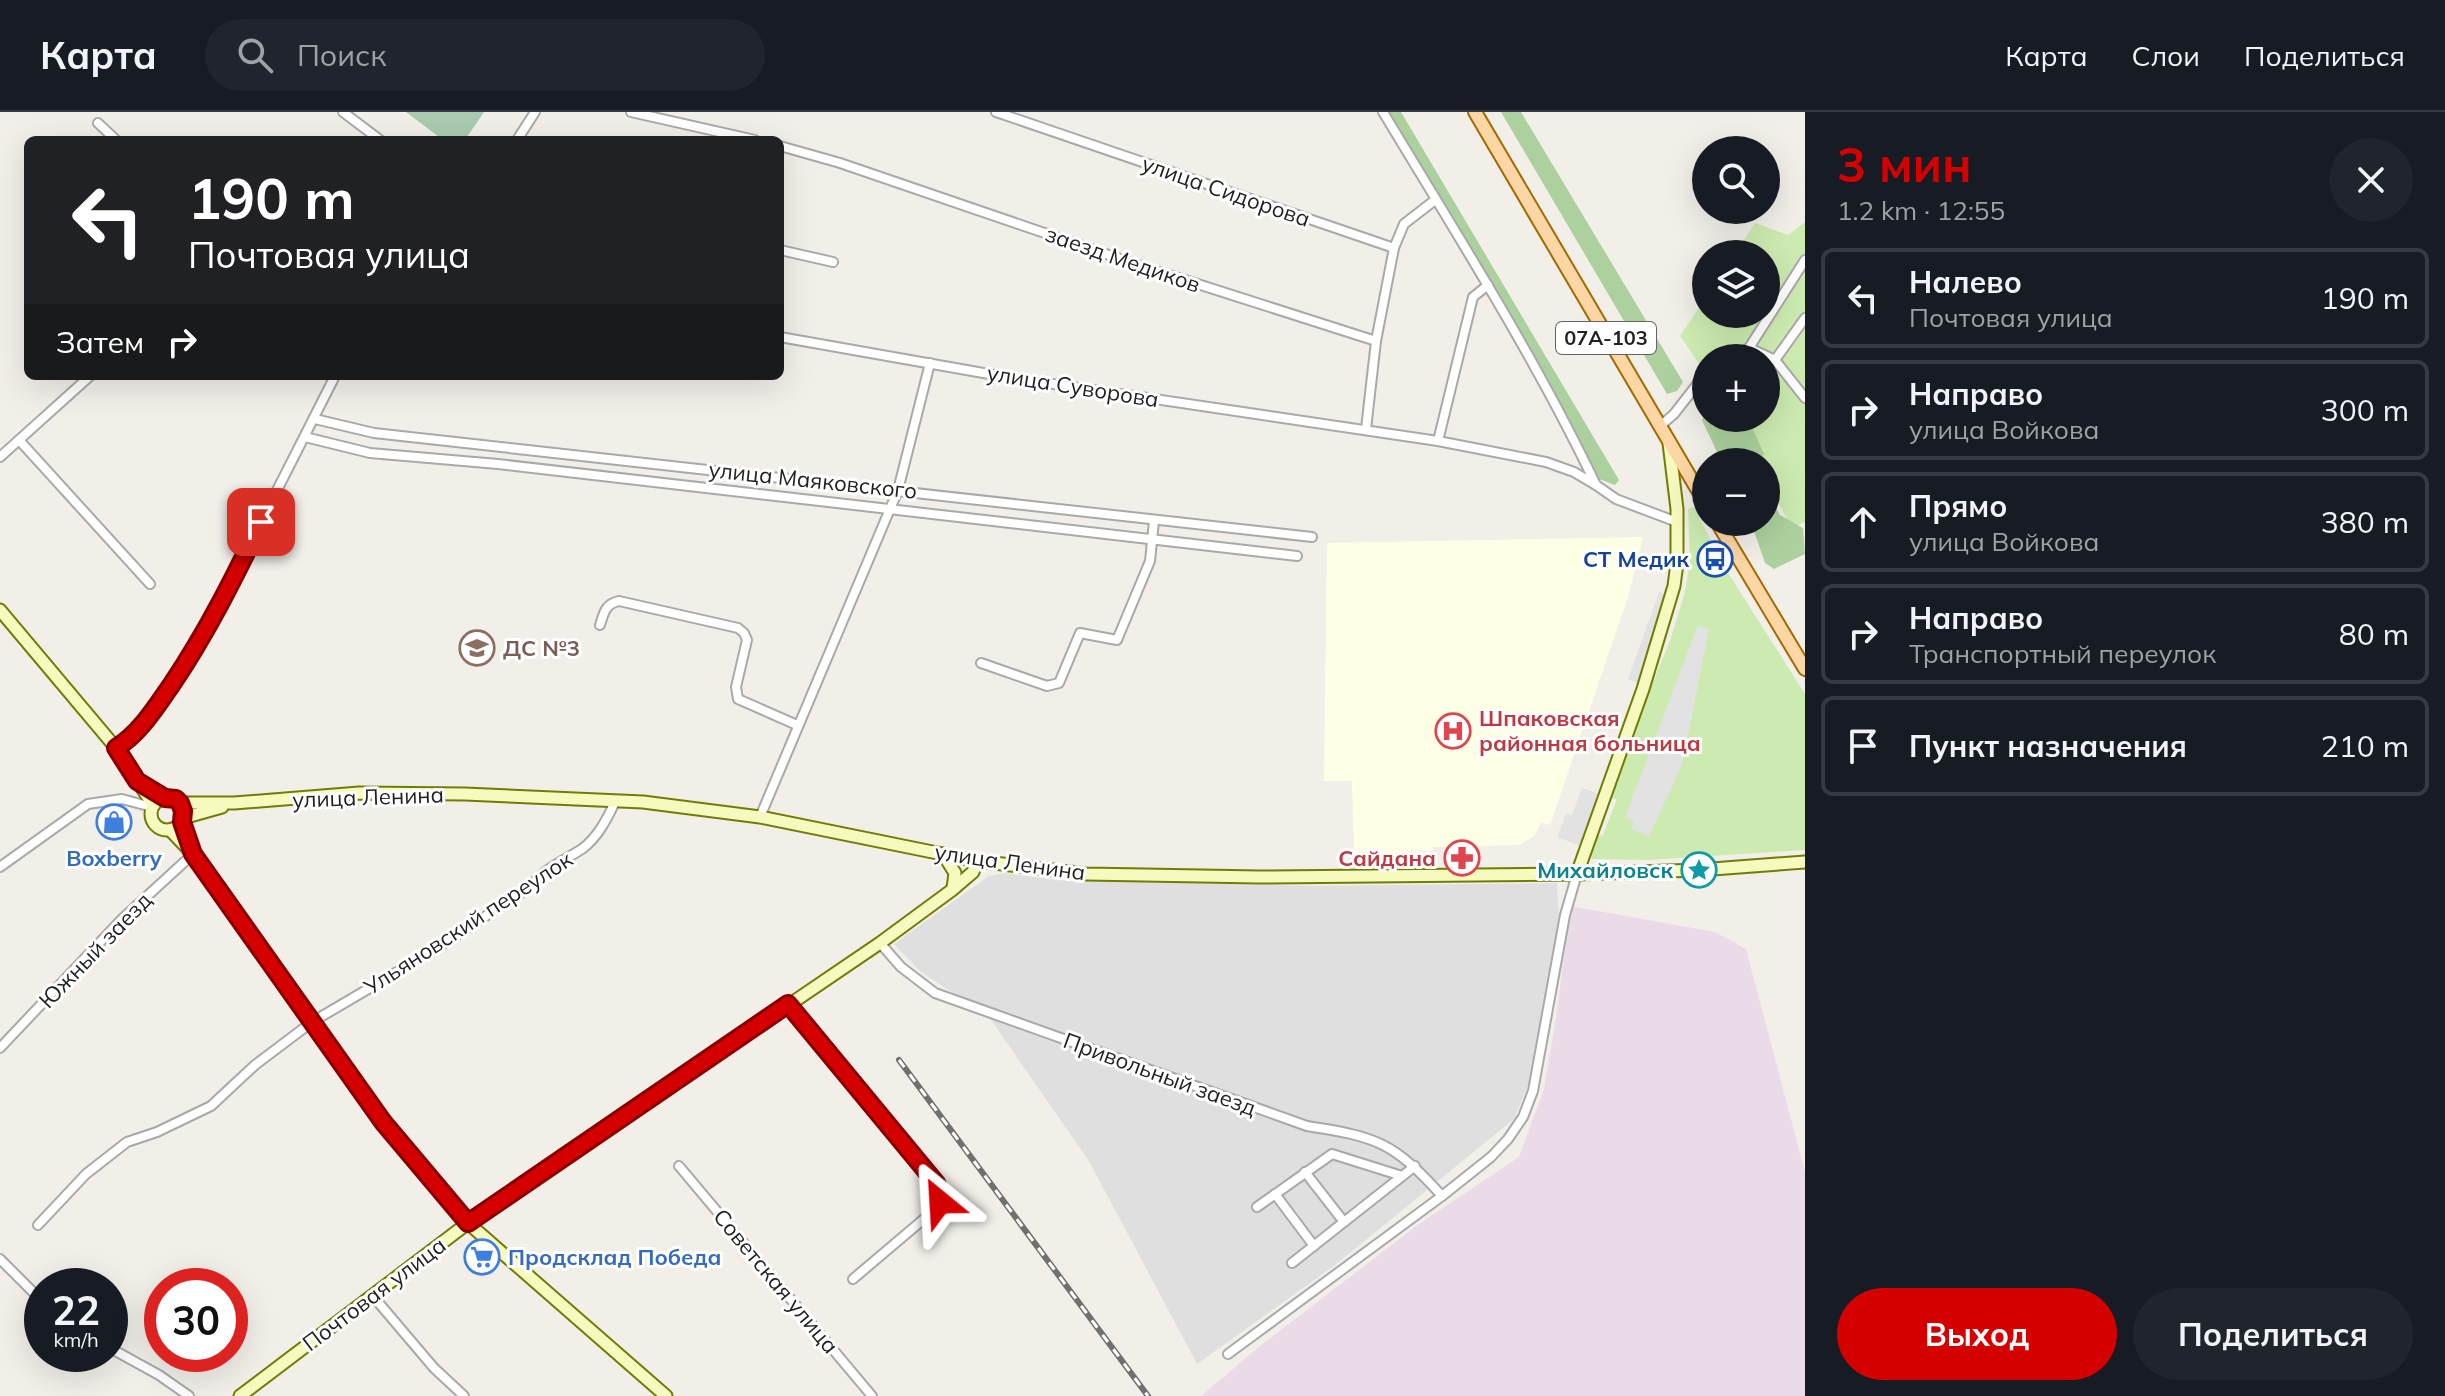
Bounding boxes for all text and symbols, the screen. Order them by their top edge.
search box [205,19,765,91]
text: Карта [40,31,157,79]
icon: search [233,33,277,77]
text: Поиск [297,36,386,74]
text: Карта [2005,38,2088,73]
text: Слои [2132,38,2200,73]
text: Поделиться [2244,38,2405,73]
text: 3 мин [1837,134,1972,194]
map controls [1692,136,1780,536]
button: search [1692,136,1780,224]
button: close [2329,138,2413,222]
street label: улица Сидорова [1138,149,1314,233]
text: 190 m [188,163,355,233]
icon: left [56,168,160,272]
text: 1.2 km · 12:55 [1837,194,2005,227]
street label: заезд Медиков [1042,219,1204,299]
text: Почтовая улица [188,232,470,277]
button: layers [1692,240,1780,328]
text: Налево [1909,263,2022,301]
icon: left [1841,276,1885,320]
text: 190 m [2321,279,2409,317]
text: Почтовая улица [1909,301,2113,334]
icon: right [160,320,204,364]
road number: 07А-103 [1556,322,1656,354]
text: Затем [56,323,144,361]
button: + [1692,344,1780,432]
street label: улица Суворова [985,359,1161,413]
text: Направо [1909,375,2043,413]
icon: right [1841,388,1885,432]
text: 300 m [2321,391,2409,429]
text: улица Войкова [1909,413,2099,446]
button: − [1692,448,1780,536]
street label: улица Маяковского [707,455,919,505]
text: Прямо [1909,487,2007,525]
pin [227,488,295,556]
icon: arrive [239,500,283,544]
icon: ahead [1841,500,1885,544]
text: 380 m [2321,503,2409,541]
text: улица Войкова [1909,525,2099,558]
bus stop icon: СТ Медик [1696,540,1734,578]
place label: СТ Медик [1583,545,1689,573]
text: Направо [1909,599,2043,637]
icon: right [1841,612,1885,656]
text: 80 m [2339,615,2409,653]
school or university icon: ДС №3 [458,629,496,667]
place label: ДС №3 [503,634,580,662]
text: Транспортный переулок [1909,637,2216,670]
place label: Шпаковская районная больница [1479,704,1701,757]
hospital icon: Шпаковская районная больница [1434,712,1472,750]
icon: arrive [1841,724,1885,768]
text: Пункт назначения [1909,727,2187,765]
text: 210 m [2321,727,2409,765]
street label: улица Ленина [292,780,444,814]
shop icon: Boxberry [95,803,133,841]
street label: улица Ленина [933,838,1087,886]
pharmacy icon: Сайдана [1443,839,1481,877]
place label: Boxberry [66,844,162,872]
place label: Сайдана [1338,844,1436,872]
street label: Ульяновский переулок [358,845,578,1001]
place icon: Михайловск [1680,851,1718,889]
place label: Михайловск [1537,856,1673,884]
street label: Южный заезд [33,886,157,1014]
street label: Привольный заезд [1060,1026,1260,1122]
position arrow [898,1160,982,1244]
street label: Советская улица [707,1203,845,1359]
street label: Почтовая улица [297,1231,451,1357]
supermarket icon: Продсклад Победа [463,1238,501,1276]
place label: Продсклад Победа [508,1243,721,1271]
speed limit sign: 30 [144,1268,248,1372]
text: 22 [52,1285,100,1335]
button: Выход [1837,1288,2117,1380]
button: Поделиться [2133,1288,2413,1380]
text: km/h [53,1327,99,1352]

